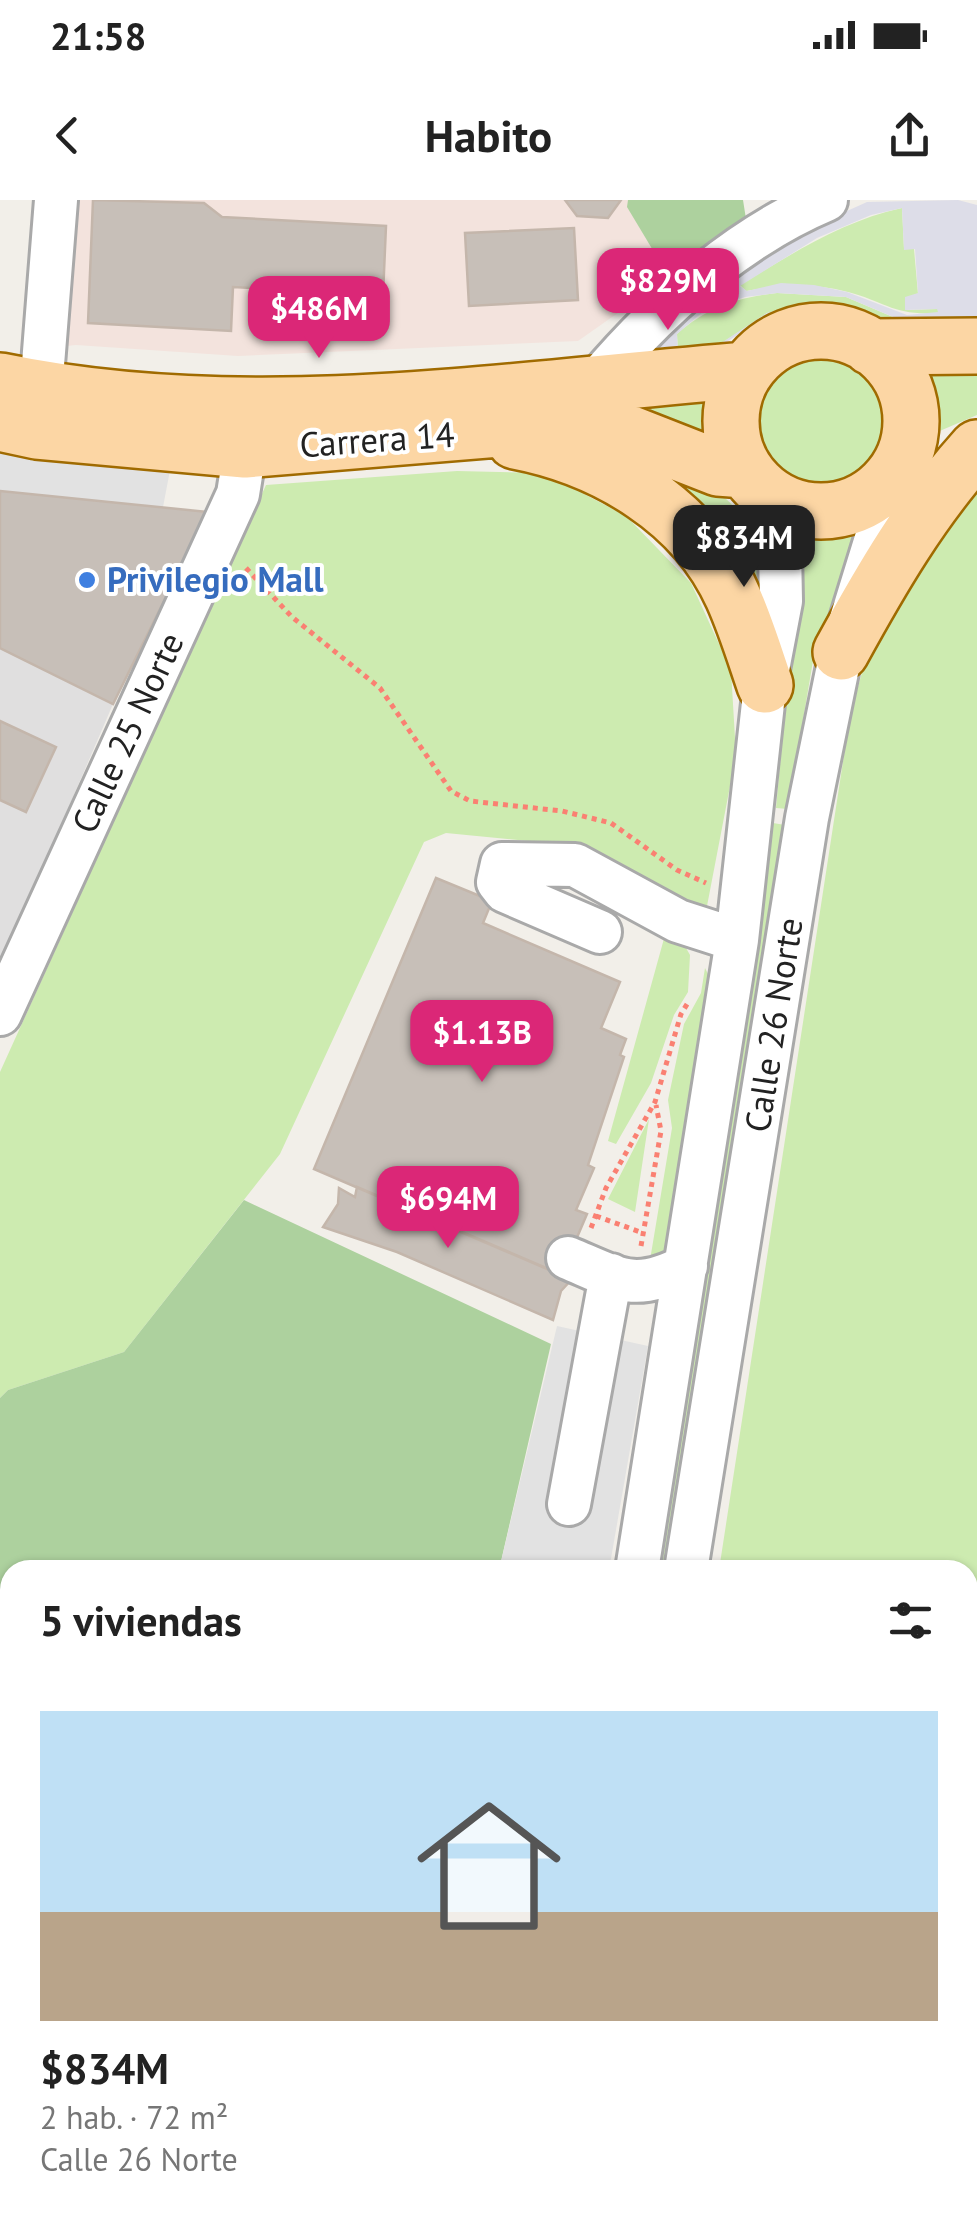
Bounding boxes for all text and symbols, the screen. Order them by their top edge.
text: 21:58 [50,11,146,60]
text: Habito [425,106,552,164]
icon: back [40,108,95,163]
icon: share [882,108,937,163]
pin: $829M [598,248,738,333]
text: $829M [619,259,717,301]
pin: $486M [249,276,389,361]
text: $486M [270,287,368,329]
street label: Carrera 14 [298,411,456,467]
pin: $834M [674,505,814,590]
text: $834M [695,516,793,558]
place label: Privilegio Mall [107,556,324,602]
marker: Privilegio Mall [76,569,98,591]
street label: Calle 25 Norte [61,625,194,840]
street label: Calle 26 Norte [733,914,813,1135]
pin: $1.13B [401,1000,563,1085]
text: $1.13B [432,1011,532,1053]
pin: $694M [378,1166,518,1251]
text: $694M [399,1177,497,1219]
text: 5 viviendas [40,1593,242,1648]
icon: filters [883,1593,938,1648]
icon: home [399,1776,579,1956]
text: $834M [40,2041,169,2096]
text: 2 hab. · 72 m² [40,2096,228,2138]
text: Calle 26 Norte [40,2138,238,2180]

